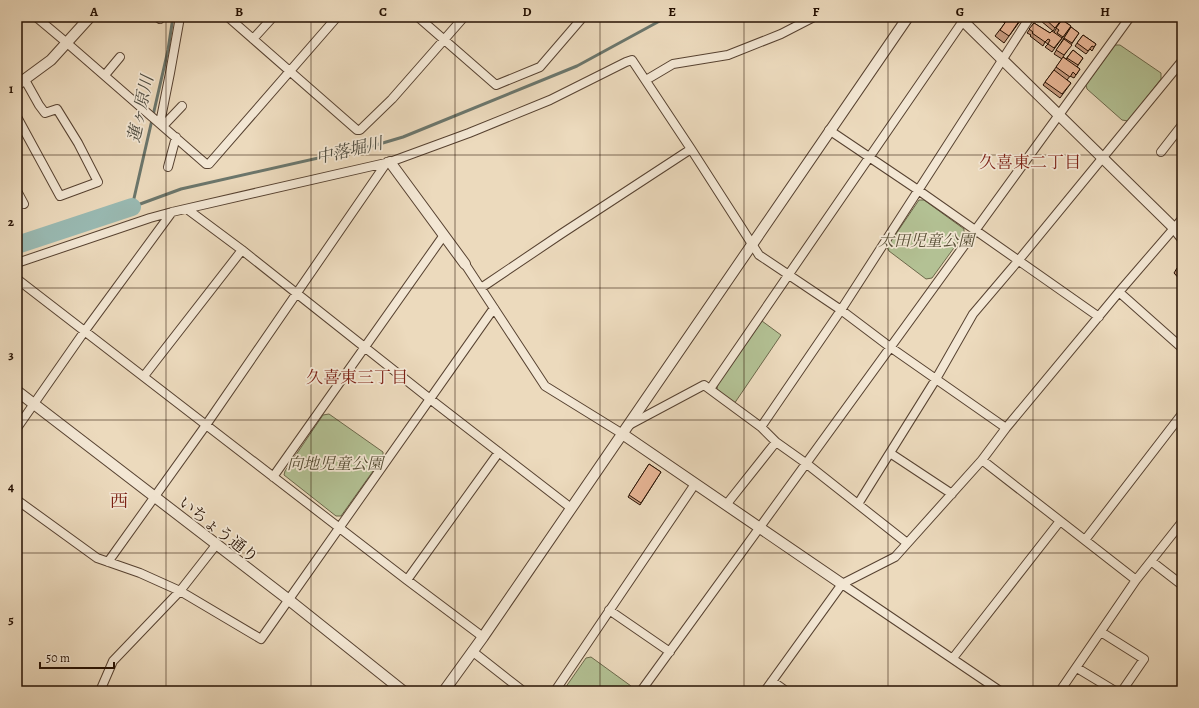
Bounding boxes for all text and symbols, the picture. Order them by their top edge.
text: A [89,3,99,20]
text: B [235,3,243,20]
text: C [379,3,387,20]
text: D [522,3,532,20]
text: E [668,3,676,20]
text: F [813,3,820,20]
text: G [956,3,964,20]
text: H [1100,3,1110,20]
water label: 蓮ヶ原川 [122,71,159,145]
text: 1 [9,80,14,97]
water label: 中落堀川 [313,131,387,169]
district label: 久喜東二丁目 [979,151,1081,174]
text: 2 [8,213,15,230]
park label: 太田児童公園 [878,230,977,252]
text: 3 [8,346,14,363]
district label: 久喜東三丁目 [306,366,408,389]
park label: 向地児童公園 [287,453,386,475]
text: 4 [8,478,14,495]
district label: 西 [110,489,128,513]
street label: いちょう通り [174,492,263,568]
text: 5 [8,611,14,628]
scale bar [40,644,114,670]
text: 50 m [46,650,70,666]

